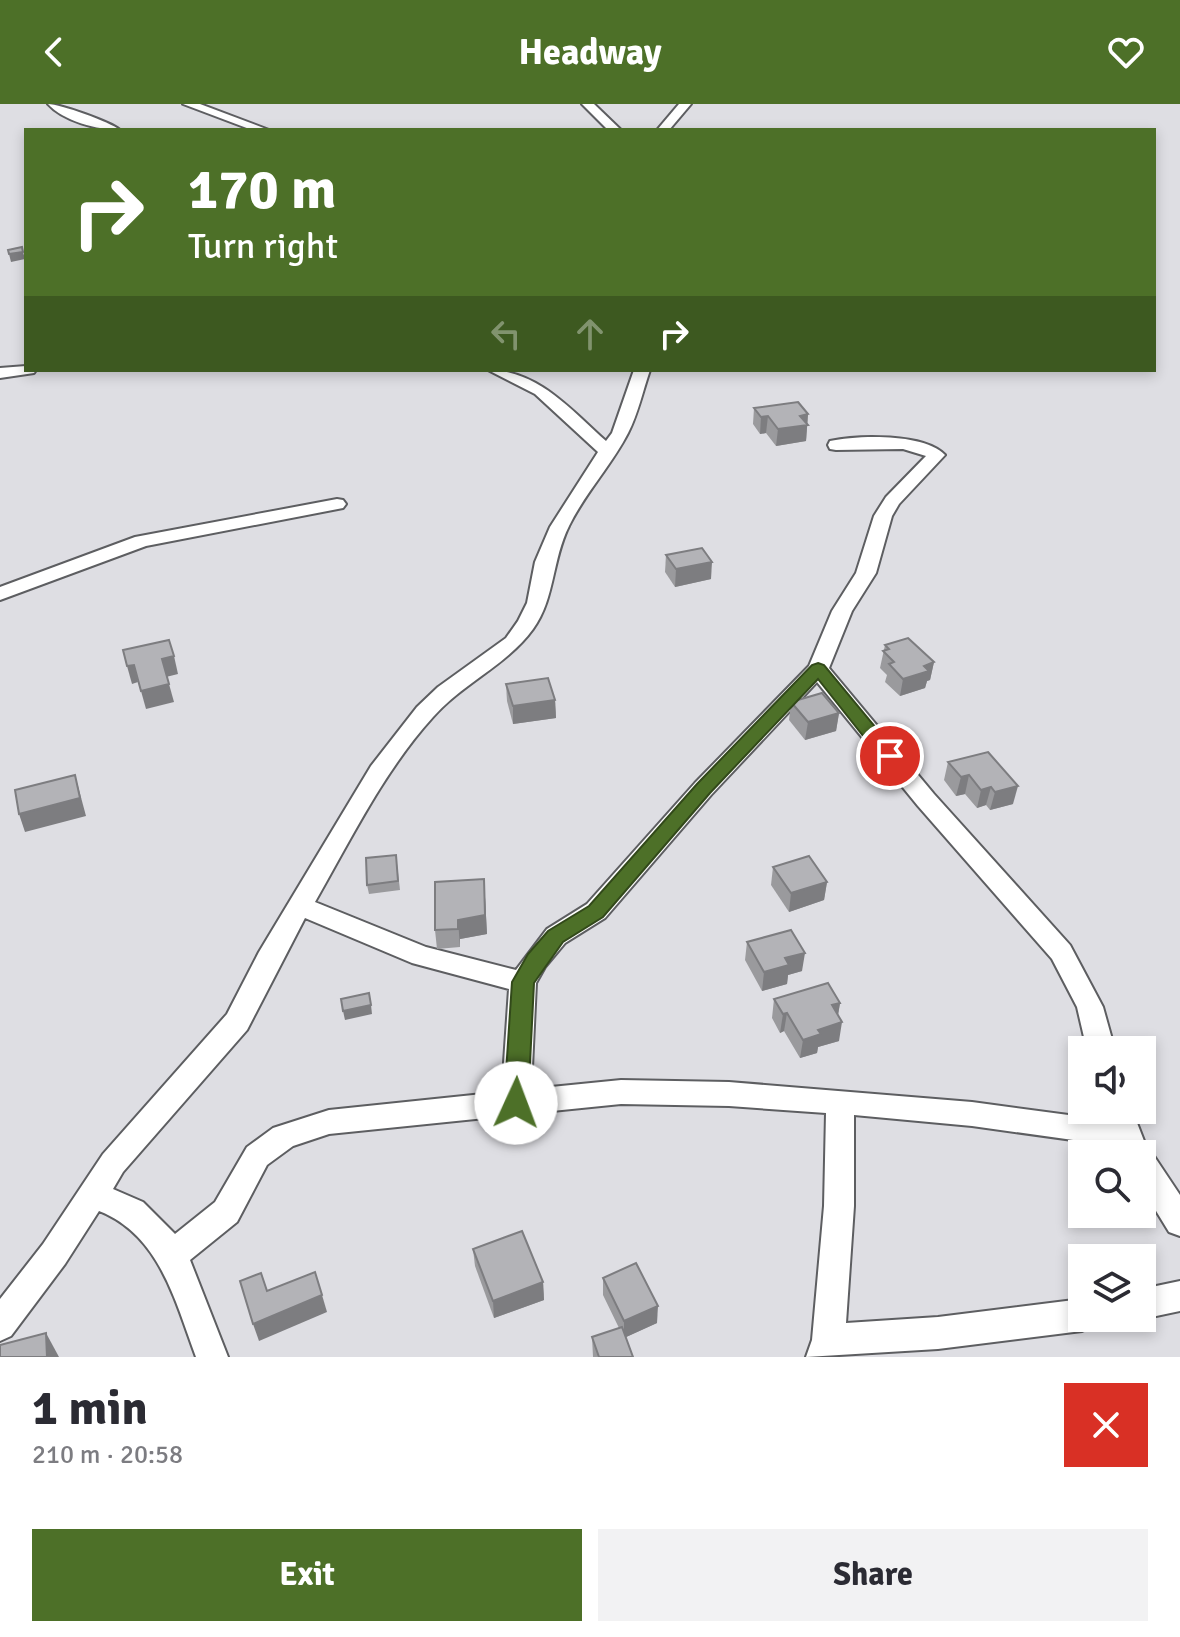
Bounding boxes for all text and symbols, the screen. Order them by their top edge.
icon: back [32,30,76,74]
text: Headway [518,30,662,75]
icon: heart [1104,30,1148,74]
text: 170 m [188,155,336,224]
icon: right [56,160,160,264]
text: Turn right [188,224,338,269]
icon: left [484,312,528,356]
icon: ahead [568,312,612,356]
icon: right [652,312,696,356]
pin [856,722,924,790]
icon: arrive [868,734,912,778]
map controls [1068,1036,1156,1332]
button: sound [1068,1036,1156,1124]
position arrow [474,1061,558,1145]
button: search [1068,1140,1156,1228]
button: layers [1068,1244,1156,1332]
text: 1 min [32,1379,148,1438]
button: close [1064,1383,1148,1467]
text: 210 m · 20:58 [32,1439,183,1471]
button: Exit [32,1529,582,1621]
button: Share [598,1529,1148,1621]

